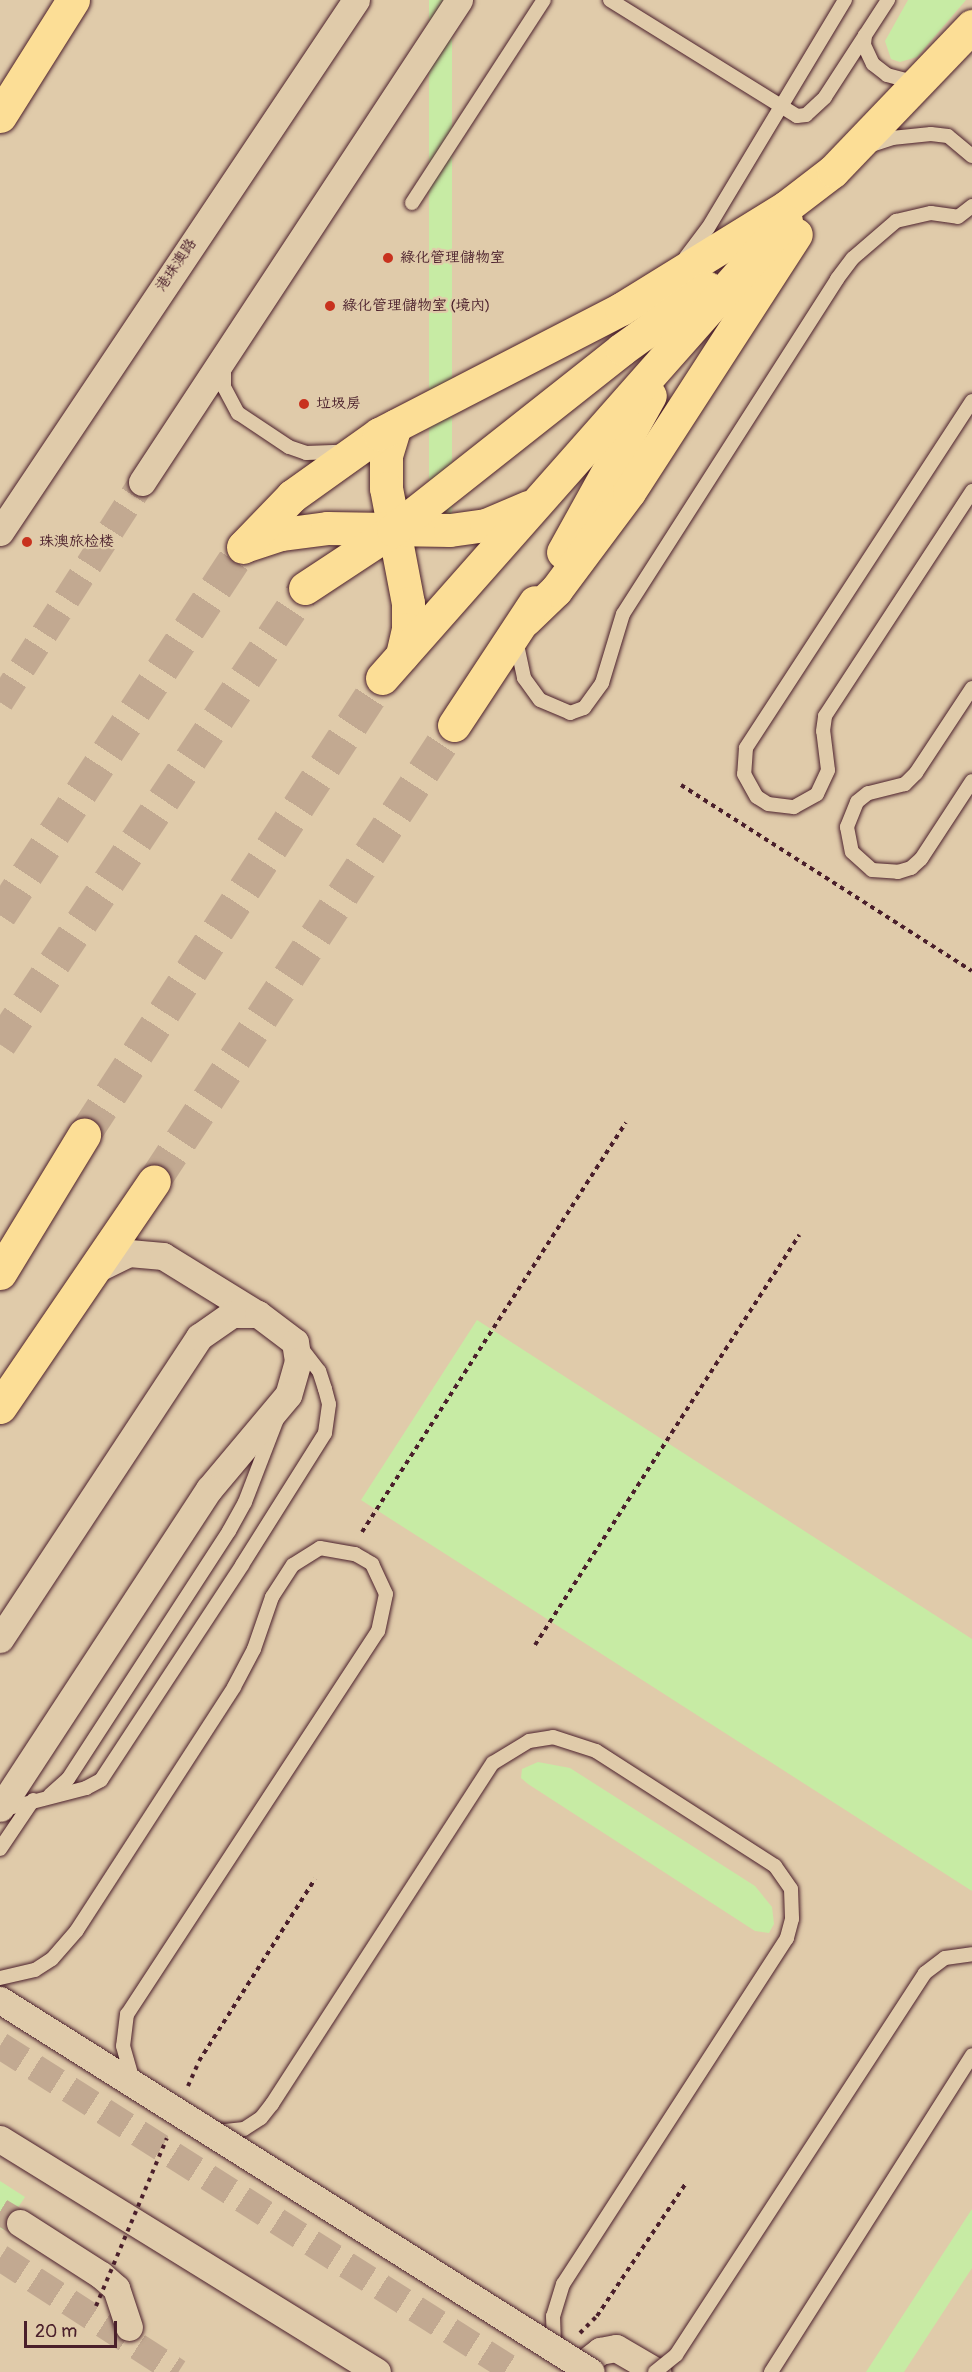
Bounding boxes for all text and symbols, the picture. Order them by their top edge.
street label: 港珠澳路 [152,235,200,295]
place label: 綠化管理儲物室 [400,249,505,267]
marker: 綠化管理儲物室 [381,251,395,265]
place label: 綠化管理儲物室 (境內) [342,297,490,315]
marker: 綠化管理儲物室 (境內) [323,299,337,313]
place label: 垃圾房 [316,395,361,413]
marker: 垃圾房 [297,397,311,411]
place label: 珠澳旅检楼 [39,533,114,551]
marker: 珠澳旅检楼 [20,535,34,549]
scale bar [27,2309,120,2347]
text: 20 m [35,2320,77,2343]

